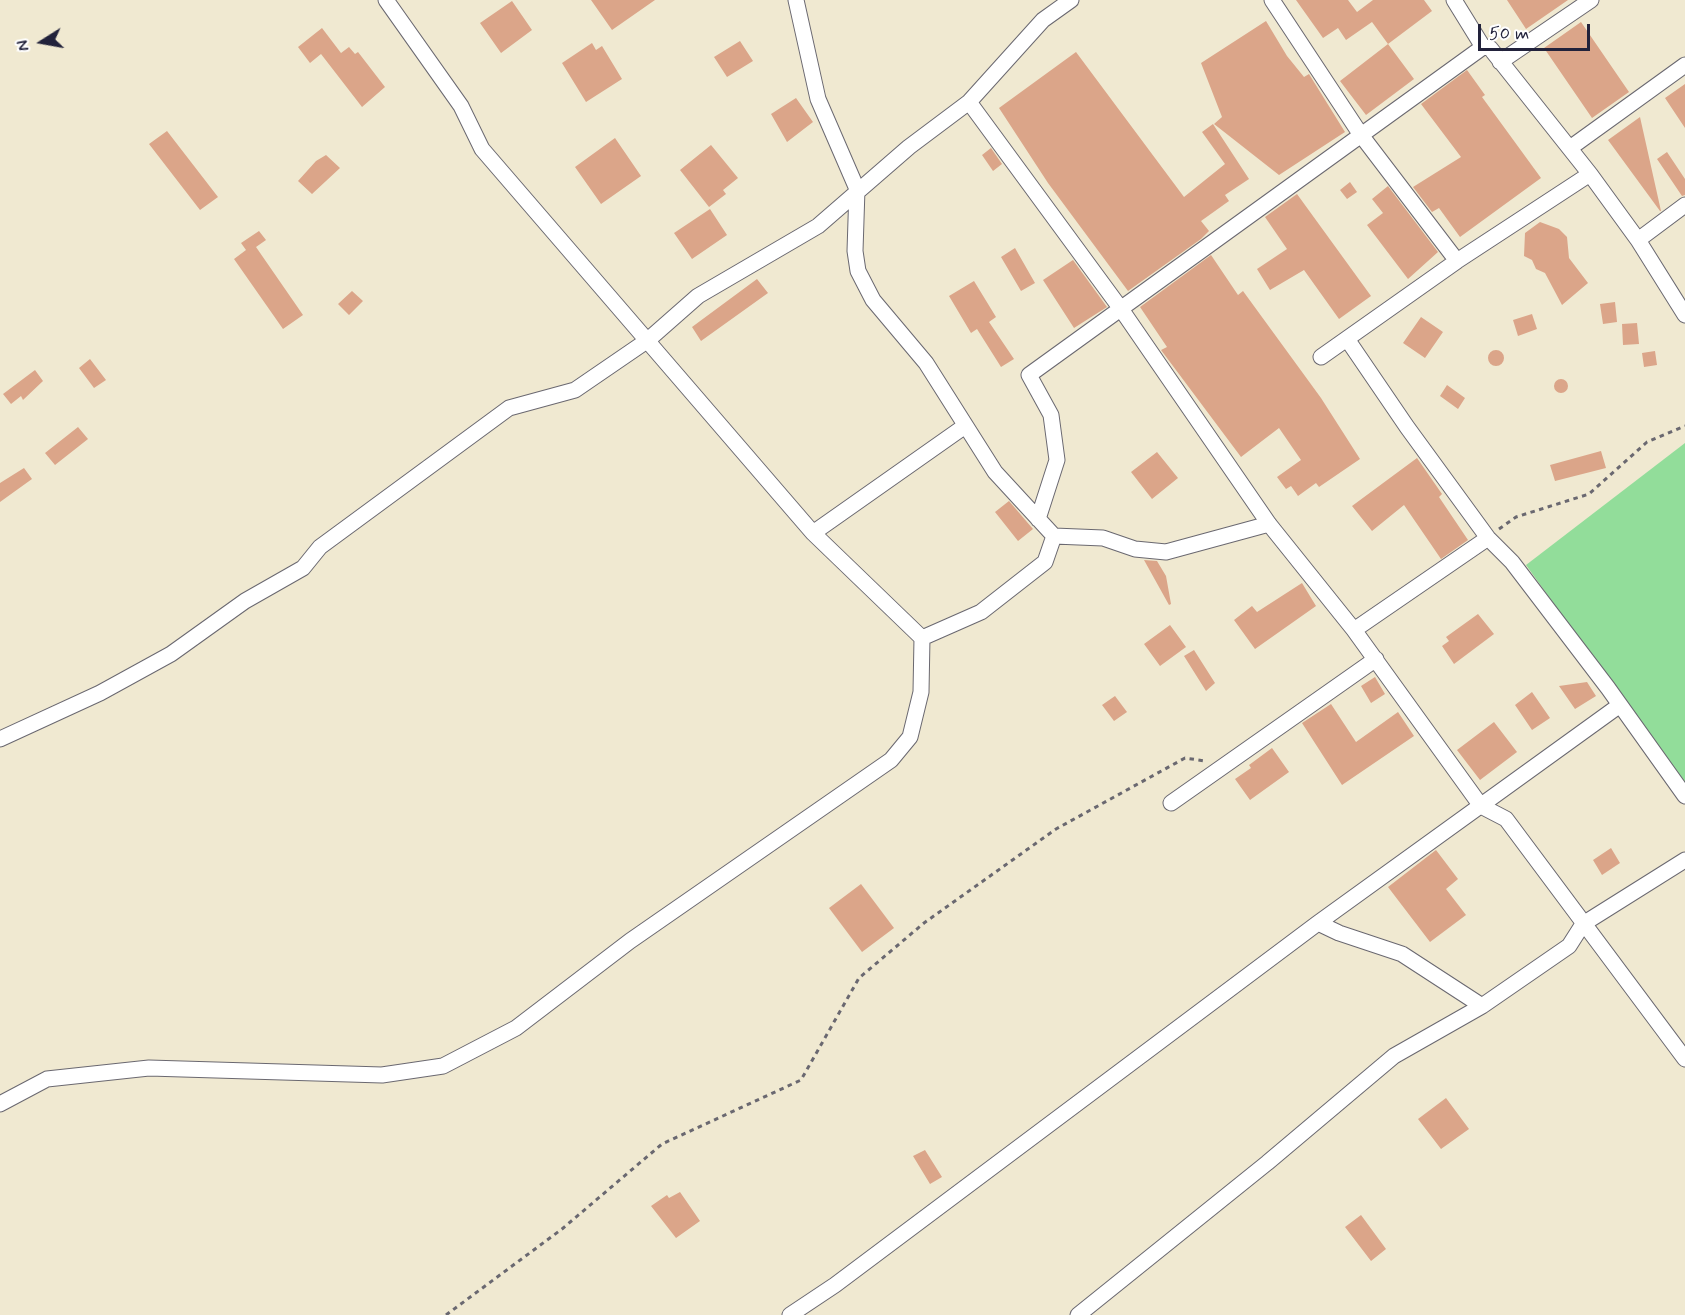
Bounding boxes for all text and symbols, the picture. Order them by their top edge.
north arrow [12,12,72,72]
scale bar [1481,12,1594,50]
text: 50 m [1489,22,1529,46]
text: N [13,38,35,53]

